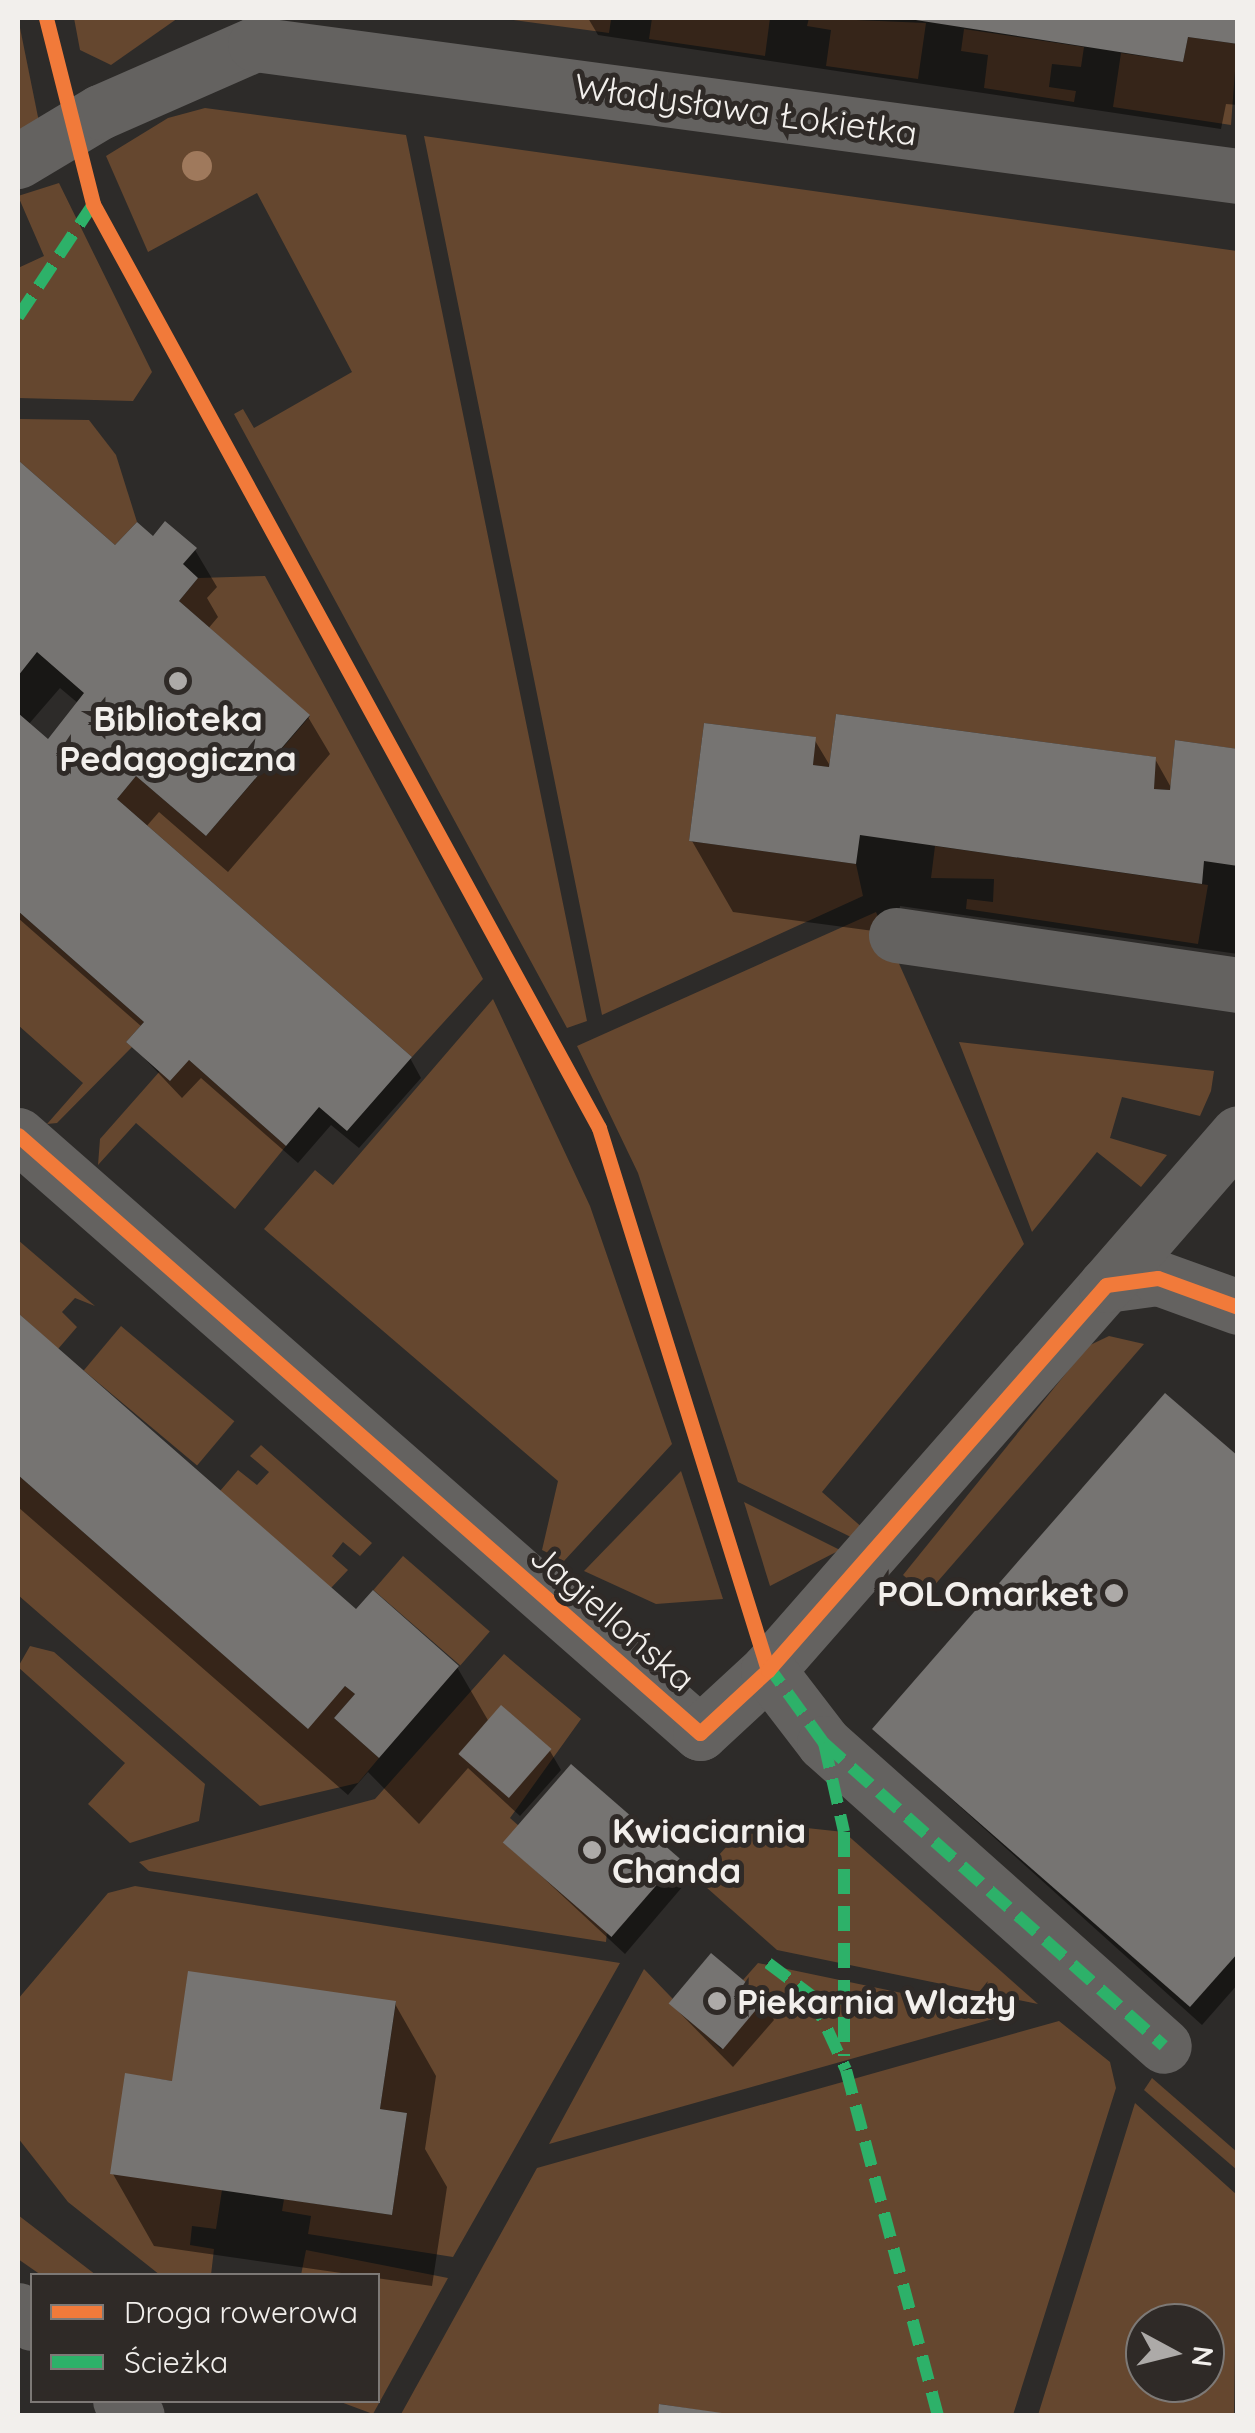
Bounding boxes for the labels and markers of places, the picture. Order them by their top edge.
marker: Biblioteka Pedagogiczna [167,670,189,692]
place label: Biblioteka Pedagogiczna [59,697,297,779]
place label: POLOmarket [877,1572,1094,1614]
marker: POLOmarket [1103,1582,1125,1604]
place label: Kwiaciarnia Chanda [612,1809,806,1891]
marker: Kwiaciarnia Chanda [581,1839,603,1861]
place label: Piekarnia Wlazły [737,1980,1016,2022]
marker: Piekarnia Wlazły [706,1990,728,2012]

